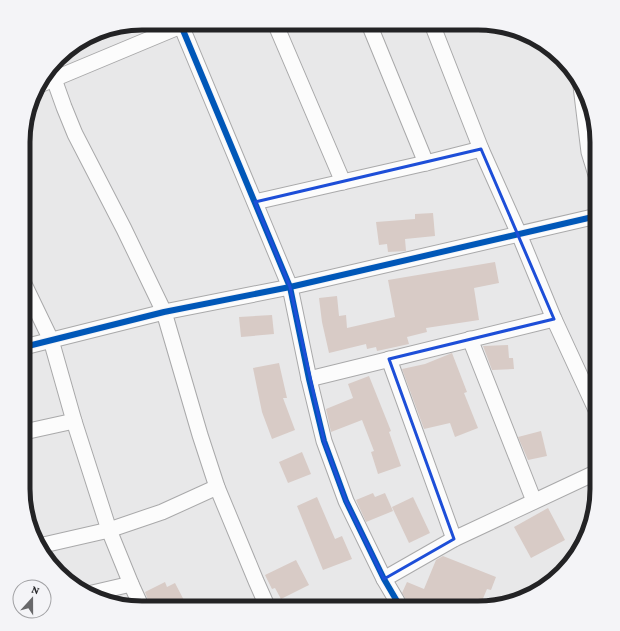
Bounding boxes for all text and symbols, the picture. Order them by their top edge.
north arrow [12,579,52,619]
text: N [30,583,42,597]

